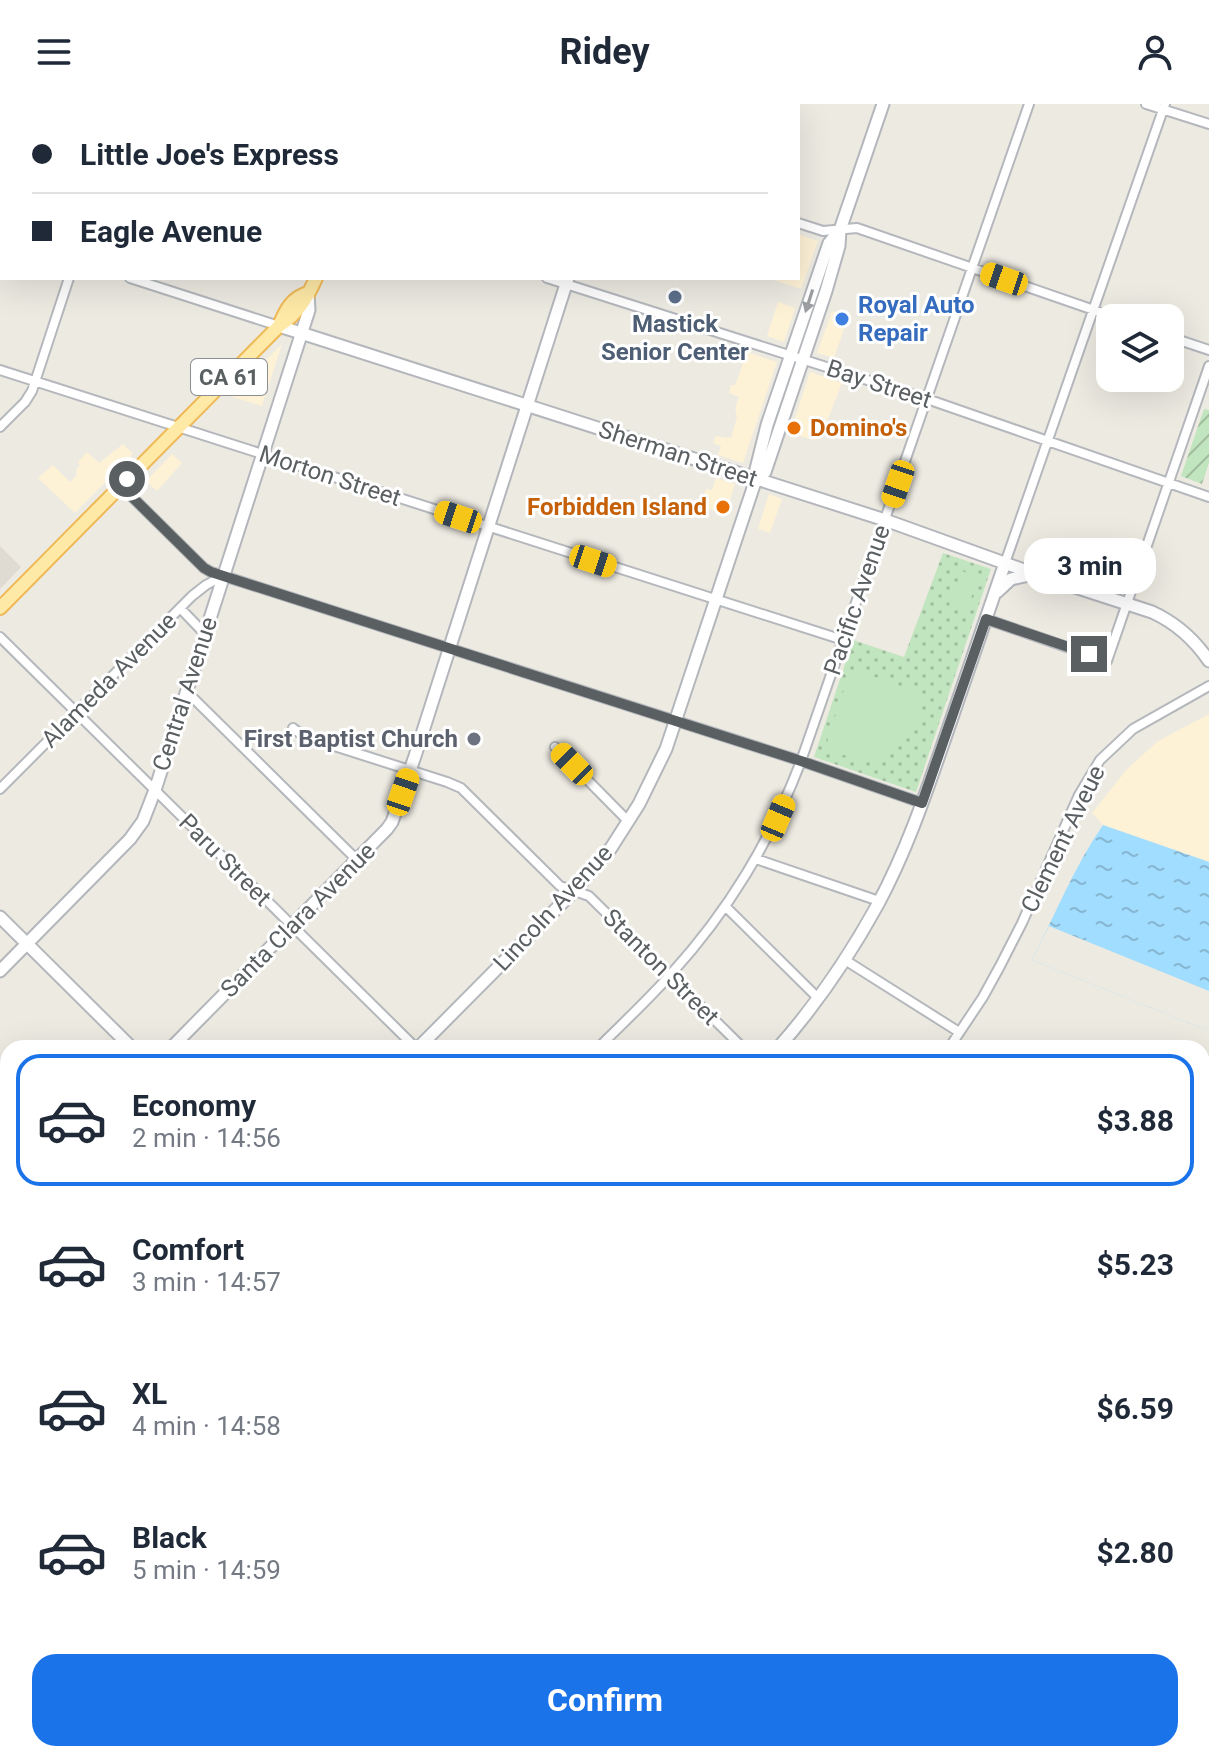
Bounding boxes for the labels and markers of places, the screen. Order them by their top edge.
marker: Mastick Senior Center [666,288,684,306]
place label: Royal Auto Repair [858,291,975,347]
place label: Mastick Senior Center [601,310,749,366]
marker: Royal Auto Repair [833,310,851,328]
place label: Domino's [810,414,907,442]
marker: Domino's [785,419,803,437]
place label: Forbidden Island [527,493,707,521]
marker: Forbidden Island [714,498,732,516]
place label: First Baptist Church [244,725,458,753]
marker: First Baptist Church [465,730,483,748]

